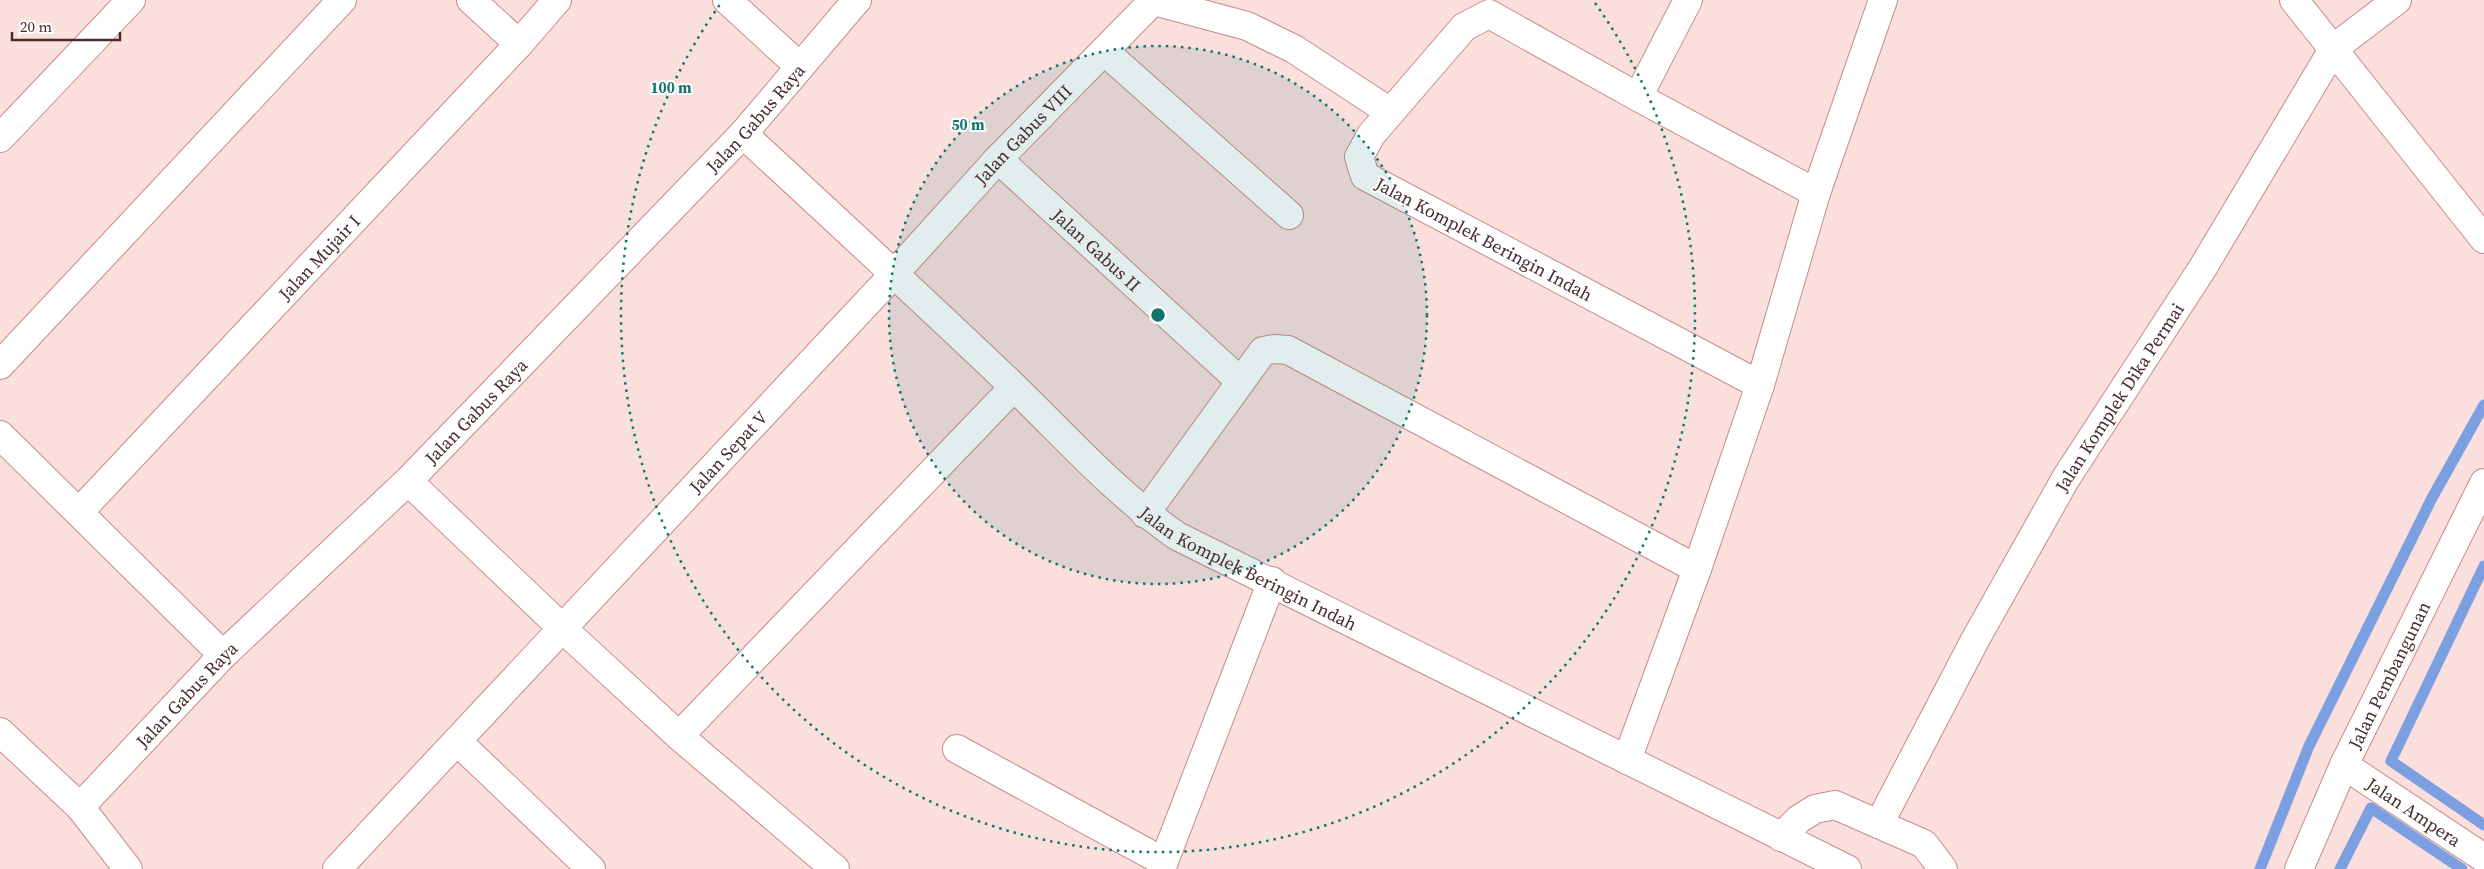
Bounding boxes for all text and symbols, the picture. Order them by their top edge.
scale bar [12,10,120,42]
text: 20 m [20,16,52,37]
street label: Jalan Gabus Raya [699,58,811,179]
text: 100 m [650,77,692,98]
street label: Jalan Gabus VIII [968,79,1077,191]
text: 50 m [951,114,985,135]
street label: Jalan Komplek Beringin Indah [1370,171,1597,307]
street label: Jalan Gabus II [1046,202,1147,297]
street label: Jalan Mujair I [272,209,365,306]
street label: Jalan Komplek Dika Permai [2048,298,2189,497]
centre of rings [1149,306,1167,324]
street label: Jalan Gabus Raya [418,352,533,470]
street label: Jalan Sepat V [682,405,773,499]
street label: Jalan Komplek Beringin Indah [1134,499,1361,636]
street label: Jalan Pembangunan [2341,597,2436,754]
street label: Jalan Gabus Raya [129,635,243,754]
street label: Jalan Ampera [2361,770,2467,853]

